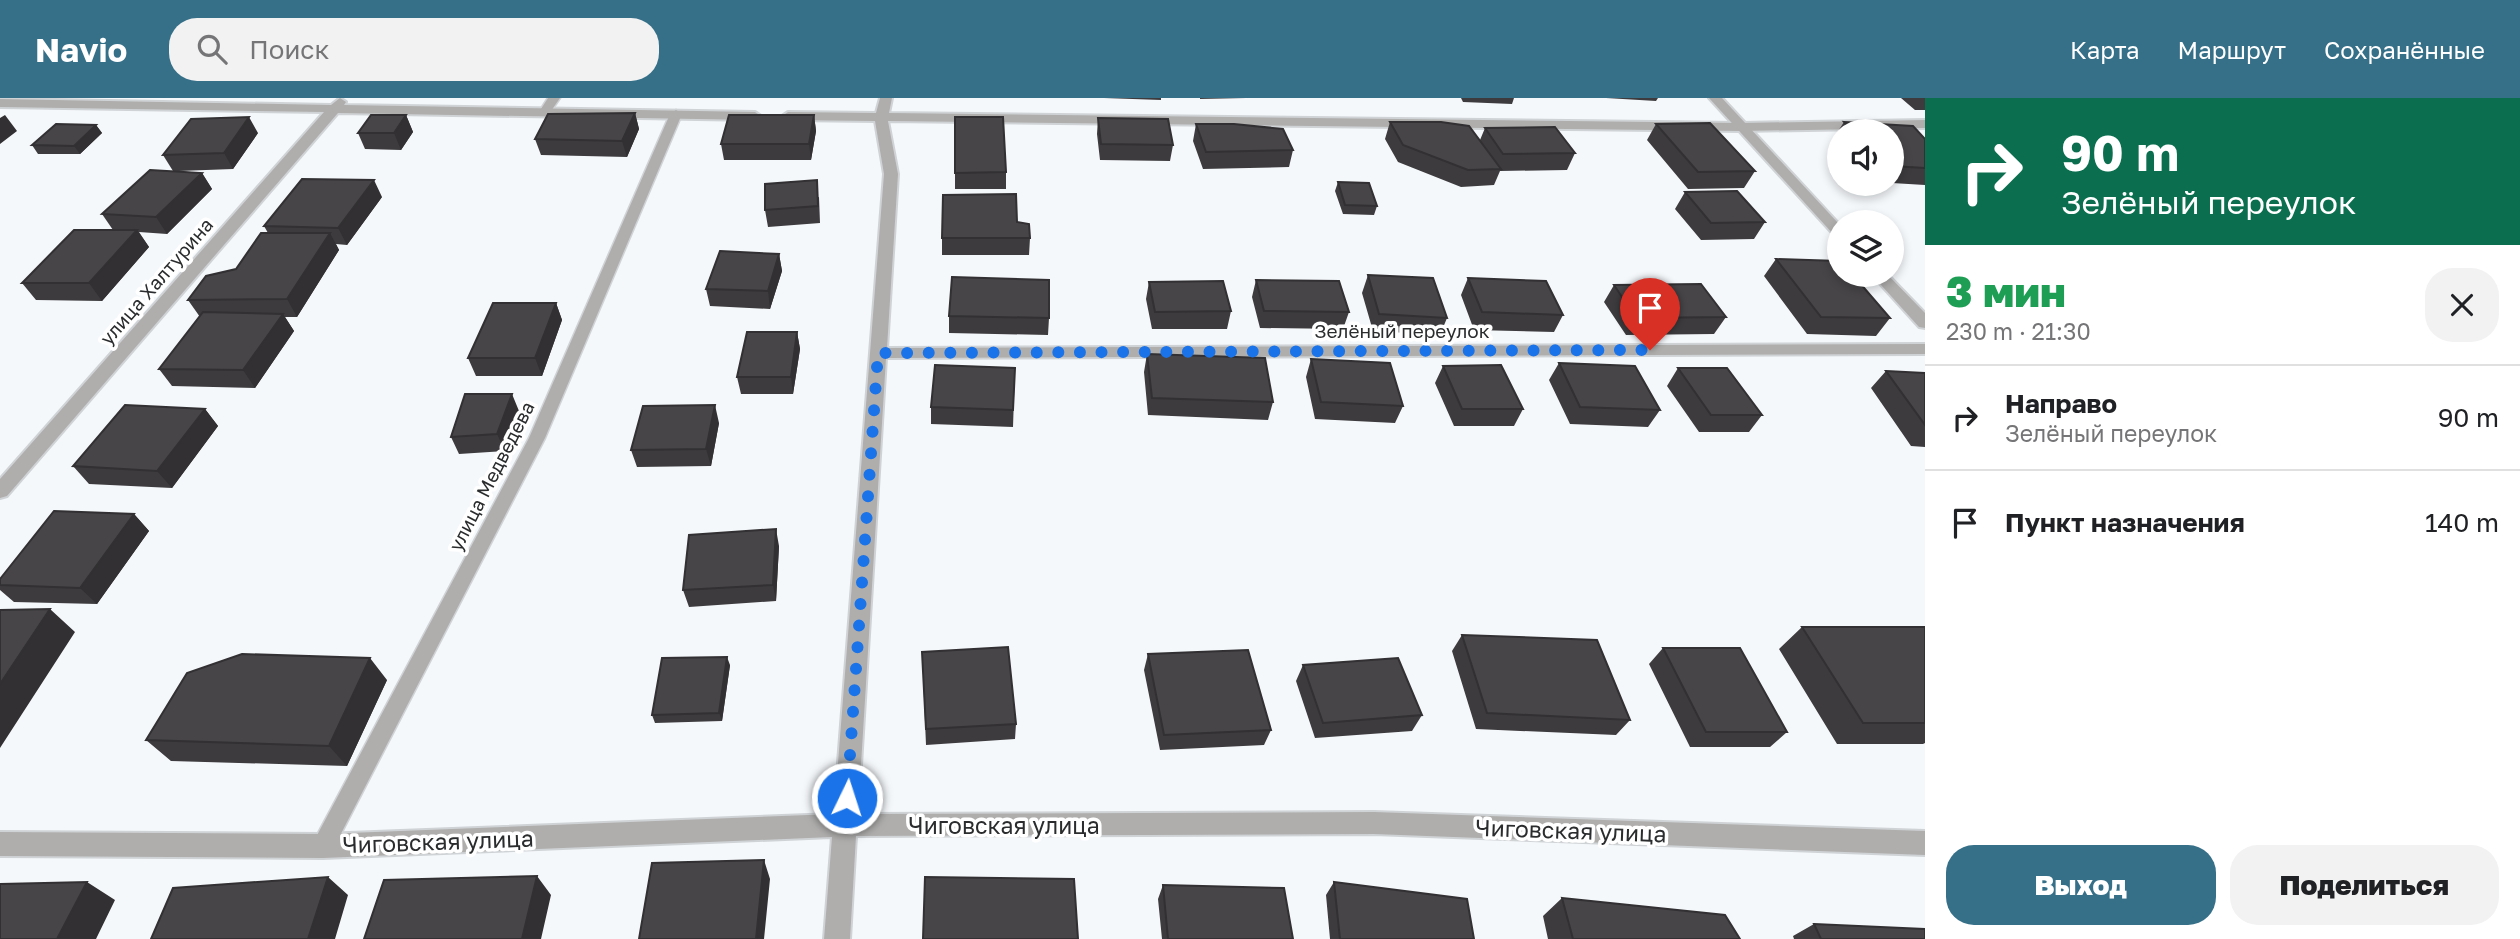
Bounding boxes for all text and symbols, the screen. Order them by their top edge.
search box [169,18,659,81]
text: Navio [35,30,127,69]
icon: search [193,30,231,68]
text: Поиск [249,34,329,65]
text: Карта [2070,35,2140,64]
text: Маршрут [2178,35,2286,64]
text: Сохранённые [2324,35,2485,64]
map controls [1827,119,1904,287]
button: sound [1827,119,1904,196]
text: 90 m [2061,123,2179,182]
icon: right [1946,126,2037,217]
text: Зелёный переулок [2061,183,2356,221]
button: layers [1827,210,1904,287]
street label: улица Халтурина [95,213,217,349]
text: 3 мин [1946,266,2066,316]
button: close [2425,268,2499,342]
pin [1620,278,1680,350]
icon: arrive [1631,289,1669,327]
text: 230 m · 21:30 [1946,317,2091,345]
street label: Зелёный переулок [1314,319,1490,342]
text: Направо [2005,388,2117,419]
street label: улица Медведева [443,397,539,555]
icon: right [1946,399,1984,437]
text: 90 m [2438,402,2499,433]
text: Зелёный переулок [2005,419,2217,447]
icon: arrive [1946,504,1984,542]
text: Пункт назначения [2005,507,2245,538]
text: 140 m [2425,507,2499,538]
position arrow [810,761,884,835]
street label: Чиговская улица [908,811,1100,839]
street label: Чиговская улица [1475,813,1667,847]
street label: Чиговская улица [342,824,534,858]
button: Выход [1946,845,2216,925]
button: Поделиться [2230,845,2499,925]

